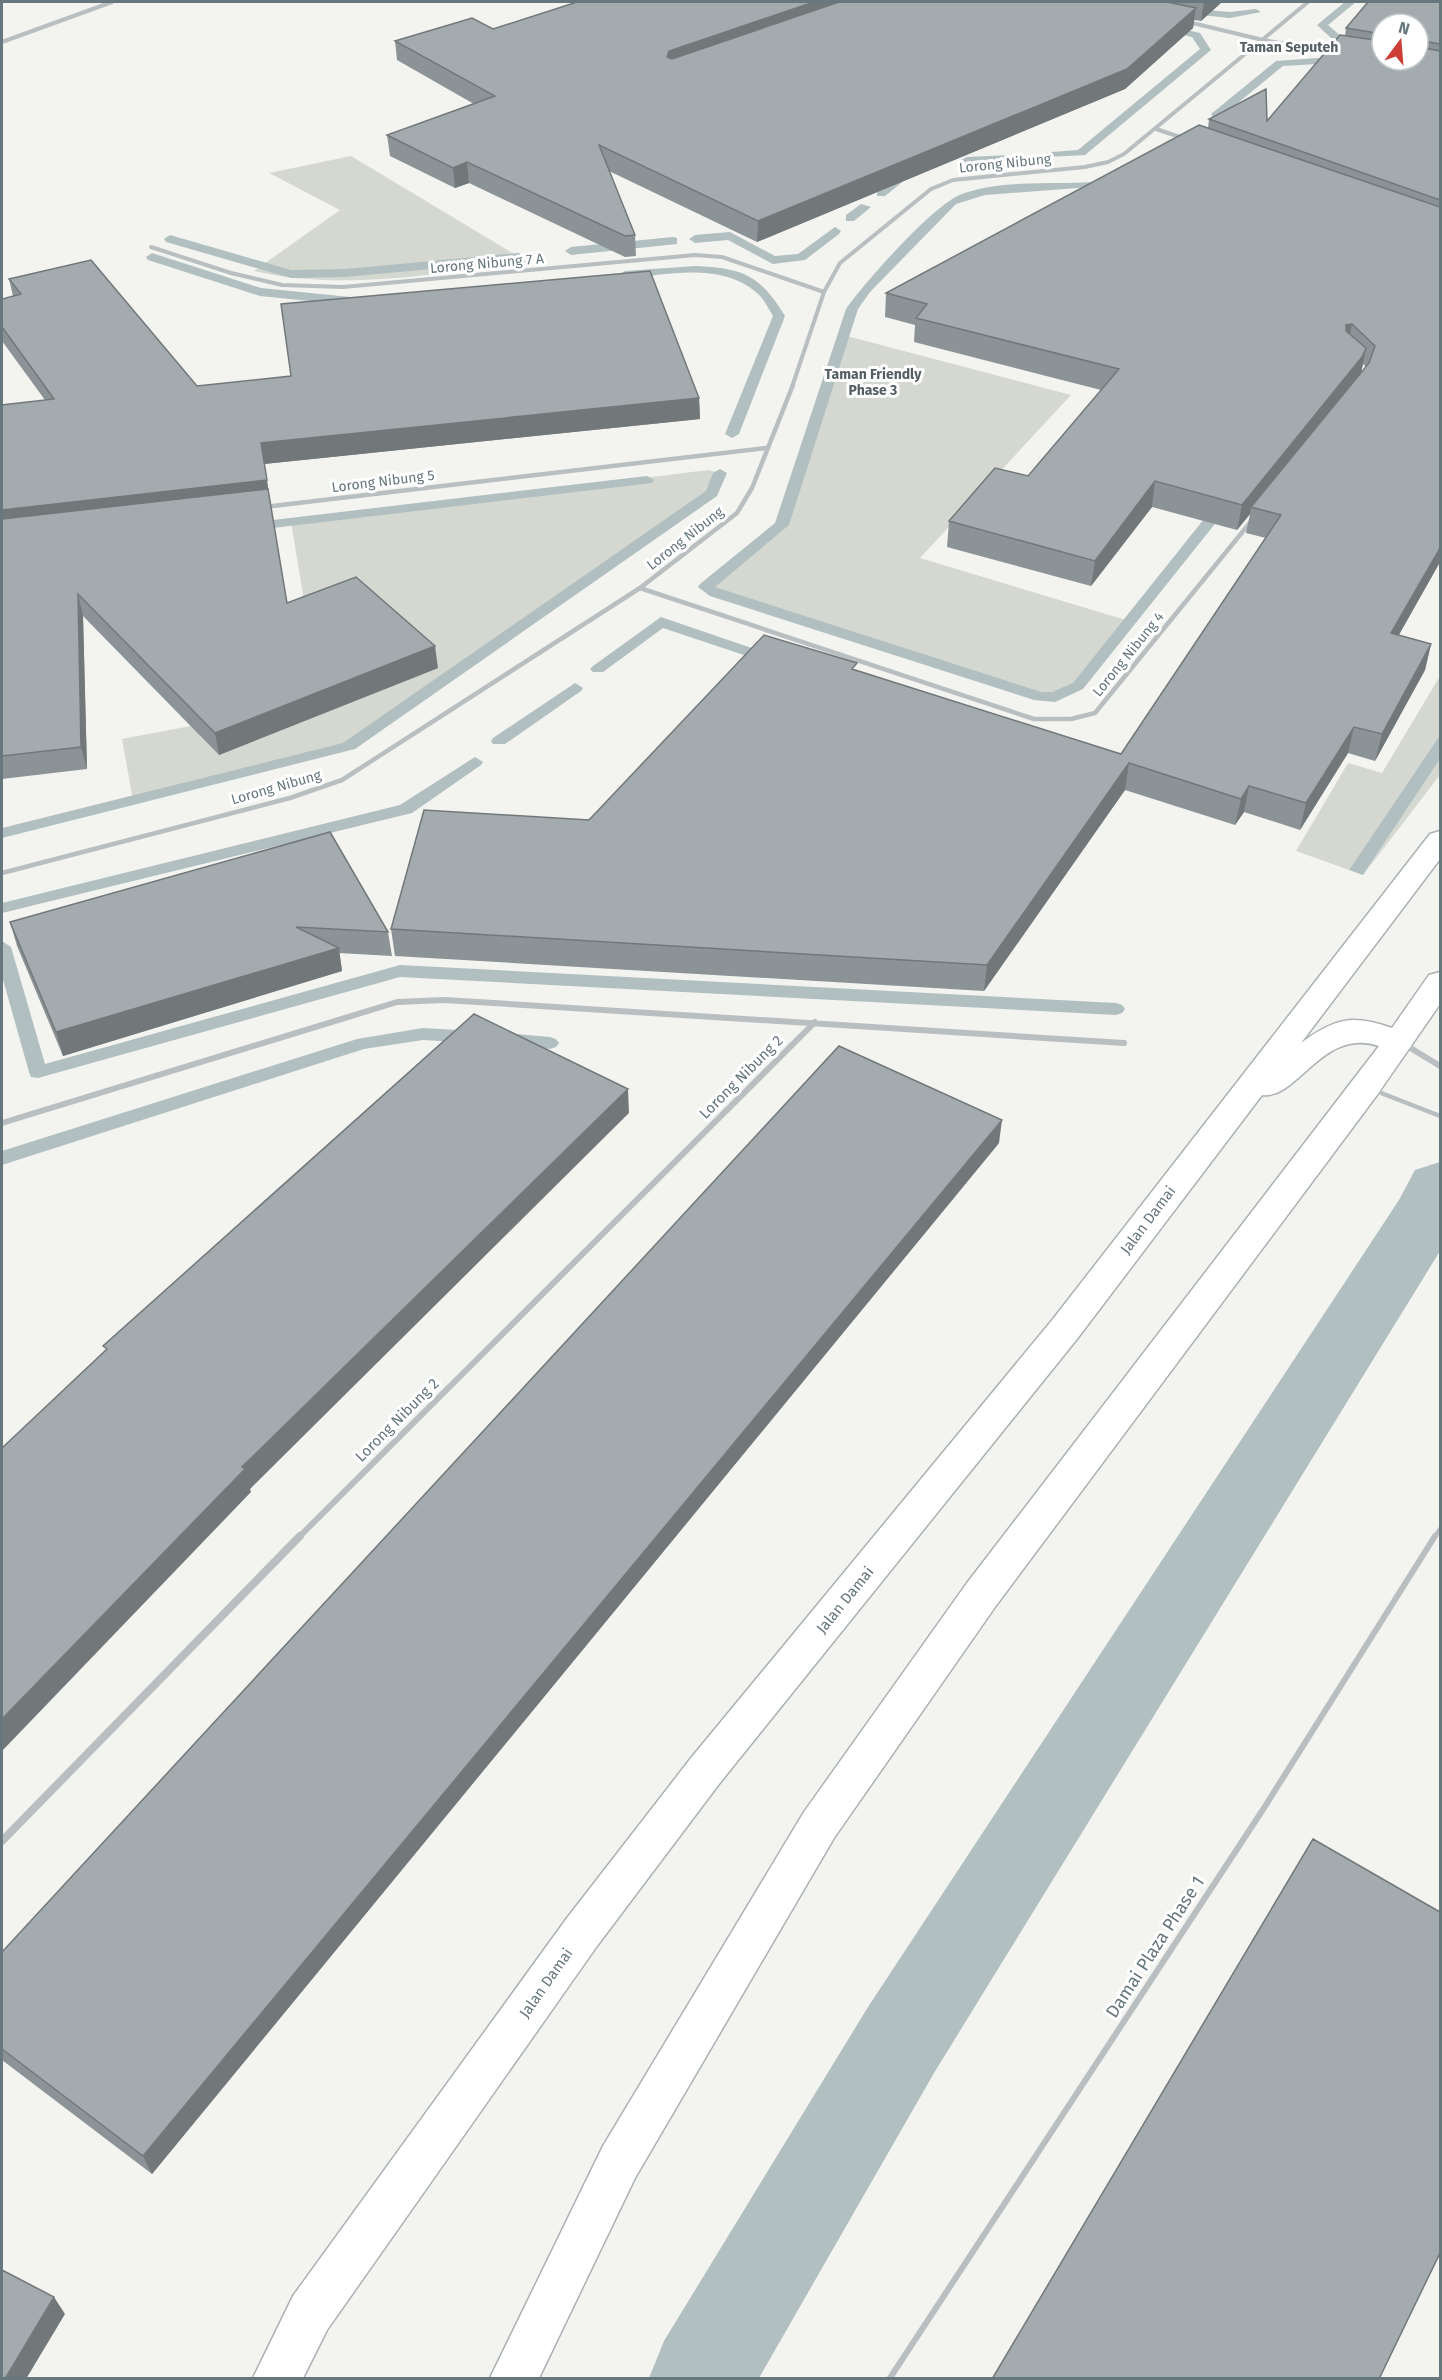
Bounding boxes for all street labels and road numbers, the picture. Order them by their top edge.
street label: Lorong Nibung [958,150,1053,177]
street label: Lorong Nibung 7 A [429,250,545,277]
street label: Lorong Nibung 5 [331,467,435,496]
street label: Lorong Nibung [644,503,728,574]
street label: Lorong Nibung 4 [1089,608,1168,700]
street label: Lorong Nibung [229,766,324,808]
street label: Lorong Nibung 2 [696,1032,786,1122]
street label: Jalan Damai [1117,1182,1179,1258]
street label: Lorong Nibung 2 [352,1375,442,1465]
street label: Jalan Damai [813,1563,877,1637]
street label: Damai Plaza Phase 1 [1101,1872,1209,2022]
street label: Jalan Damai [515,1945,577,2021]

